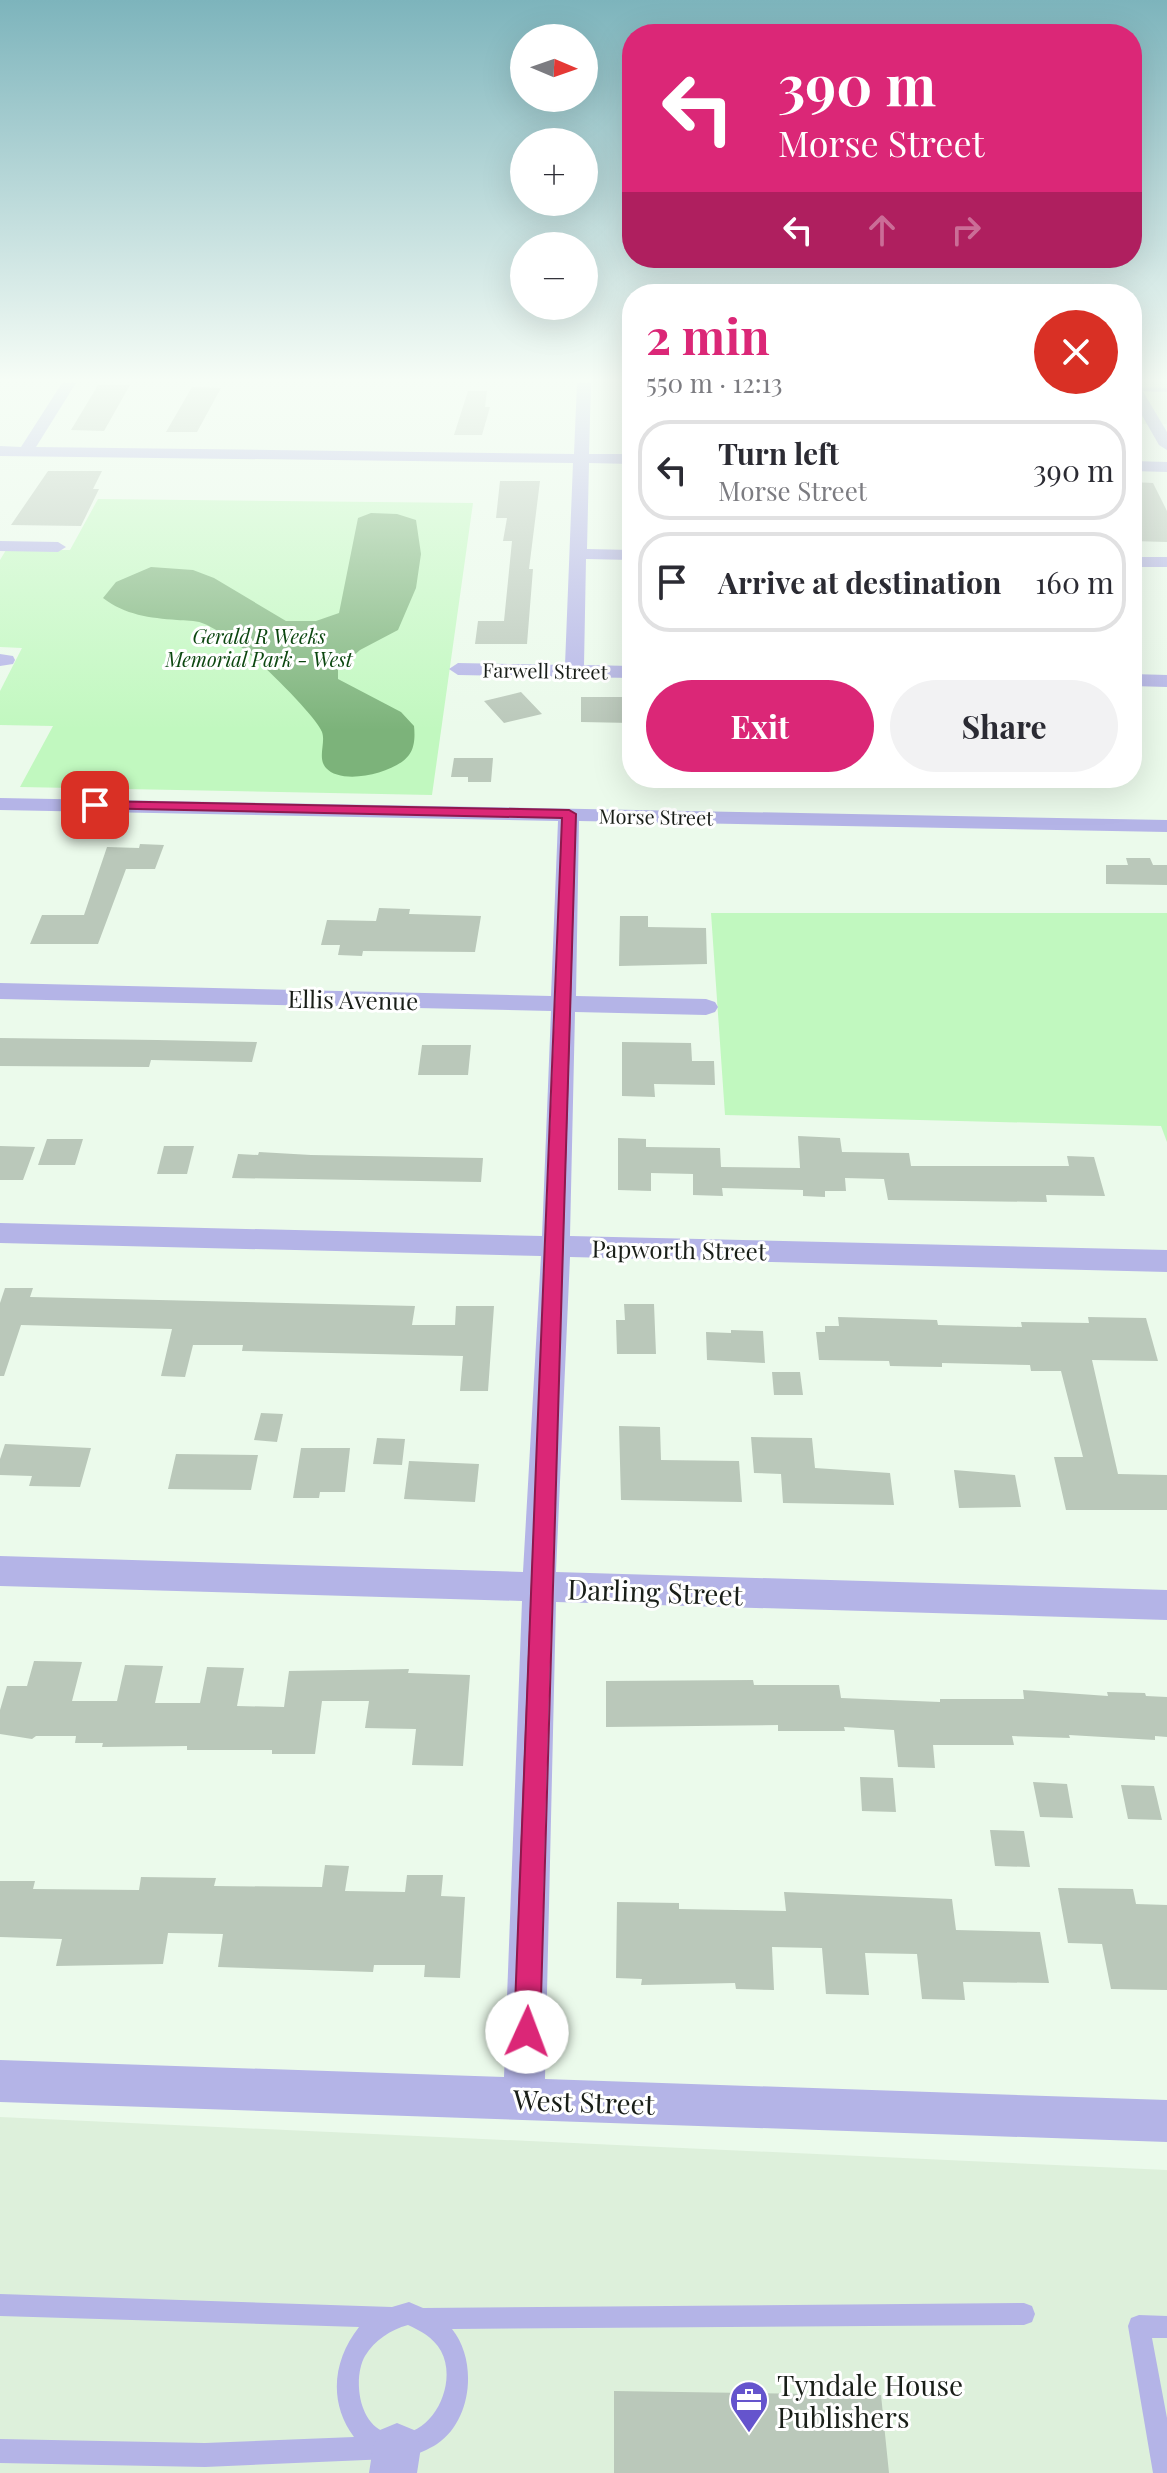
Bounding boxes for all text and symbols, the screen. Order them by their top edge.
north arrow [510,24,598,112]
map controls [510,24,598,320]
text: 390 m [778,46,936,121]
icon: left [646,56,750,160]
text: Morse Street [778,118,984,166]
button: + [510,128,598,216]
icon: left [776,208,820,252]
icon: ahead [860,208,904,252]
icon: right [944,208,988,252]
button: − [510,232,598,320]
text: 2 min [646,303,770,367]
button: close [1034,310,1118,394]
text: 550 m · 12:13 [646,365,782,400]
text: Turn left [718,433,839,473]
icon: left [650,448,694,492]
text: 390 m [1033,450,1114,490]
text: Morse Street [718,473,867,508]
icon: arrive [650,560,694,604]
text: Arrive at destination [718,562,1001,602]
text: 160 m [1035,562,1114,602]
park label: Gerald R Weeks Memorial Park - West [164,622,354,672]
street label: Farwell Street [482,655,609,685]
button: Exit [646,680,874,772]
button: Share [890,680,1118,772]
pin [61,771,129,839]
icon: arrive [73,783,117,827]
street label: Morse Street [598,802,714,831]
street label: Ellis Avenue [287,982,419,1016]
street label: Papworth Street [591,1231,767,1267]
street label: Darling Street [567,1569,744,1613]
position arrow [485,1990,569,2074]
street label: West Street [512,2080,657,2122]
place label: Tyndale House Publishers [777,2366,963,2435]
office icon: Tyndale House Publishers [728,2379,770,2434]

